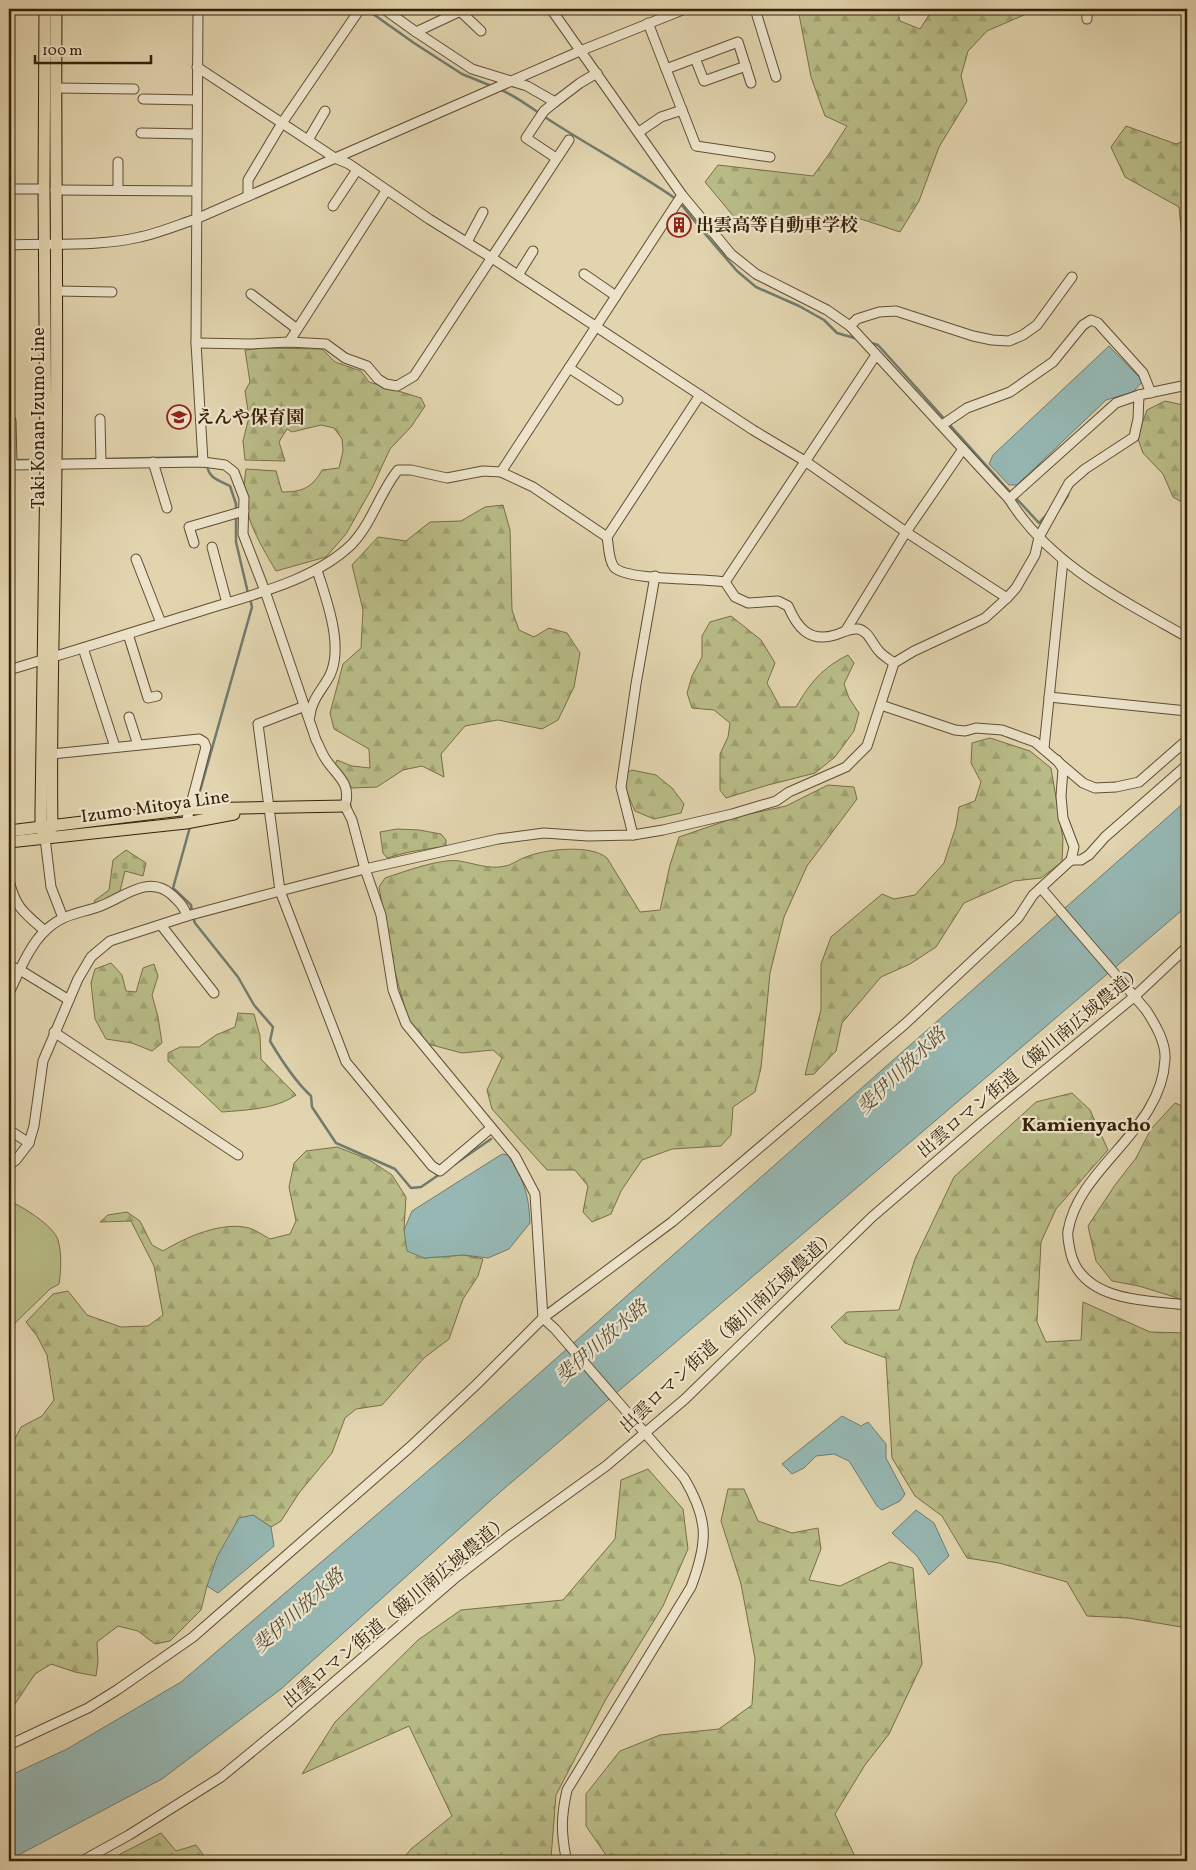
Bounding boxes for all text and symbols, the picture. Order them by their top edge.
scale bar [35,32,151,64]
text: 100 m [42,41,82,62]
building icon: 出雲高等自動車学校 [666,212,692,238]
place label: 出雲高等自動車学校 [696,214,858,239]
street label: Taki Konan Izumo Line [27,327,52,509]
school or university icon: えんや保育園 [166,404,192,430]
place label: えんや保育園 [196,406,304,431]
street label: Izumo Mitoya Line [79,785,231,830]
street label: 出雲ロマン街道（簸川南広域農道） [913,960,1149,1164]
water label: 斐伊川放水路 [852,1021,954,1120]
district label: Kamienyacho [1021,1112,1151,1140]
street label: 出雲ロマン街道（簸川南広域農道） [615,1225,843,1439]
water label: 斐伊川放水路 [551,1294,655,1390]
street label: 出雲ロマン街道（簸川南広域農道） [279,1510,515,1714]
water label: 斐伊川放水路 [248,1562,352,1659]

